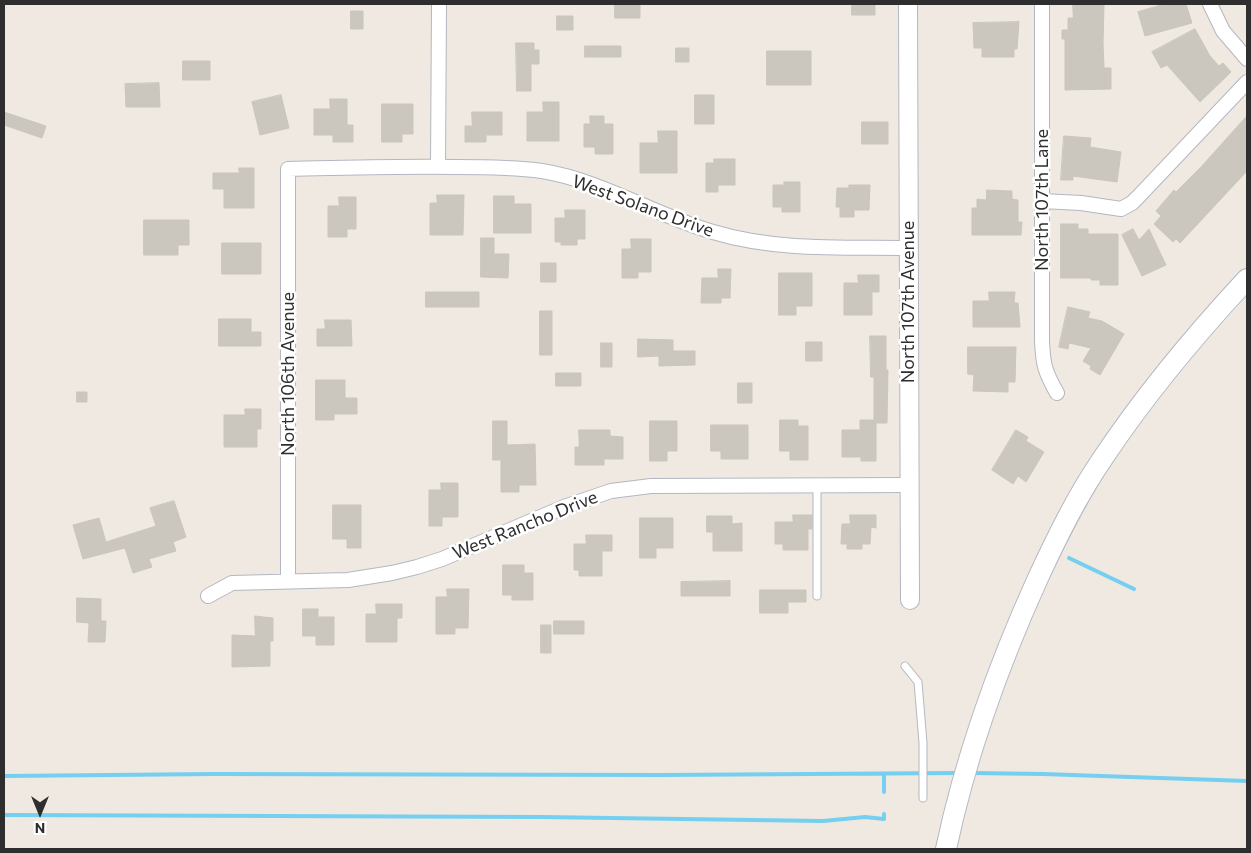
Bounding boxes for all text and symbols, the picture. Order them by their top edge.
street label: North 107th Lane [1031,129,1053,271]
street label: West Solano Drive [569,170,717,242]
street label: North 107th Avenue [897,221,919,383]
street label: North 106th Avenue [277,292,299,456]
street label: West Rancho Drive [449,486,601,564]
north arrow [15,788,65,838]
text: N [35,820,45,837]

